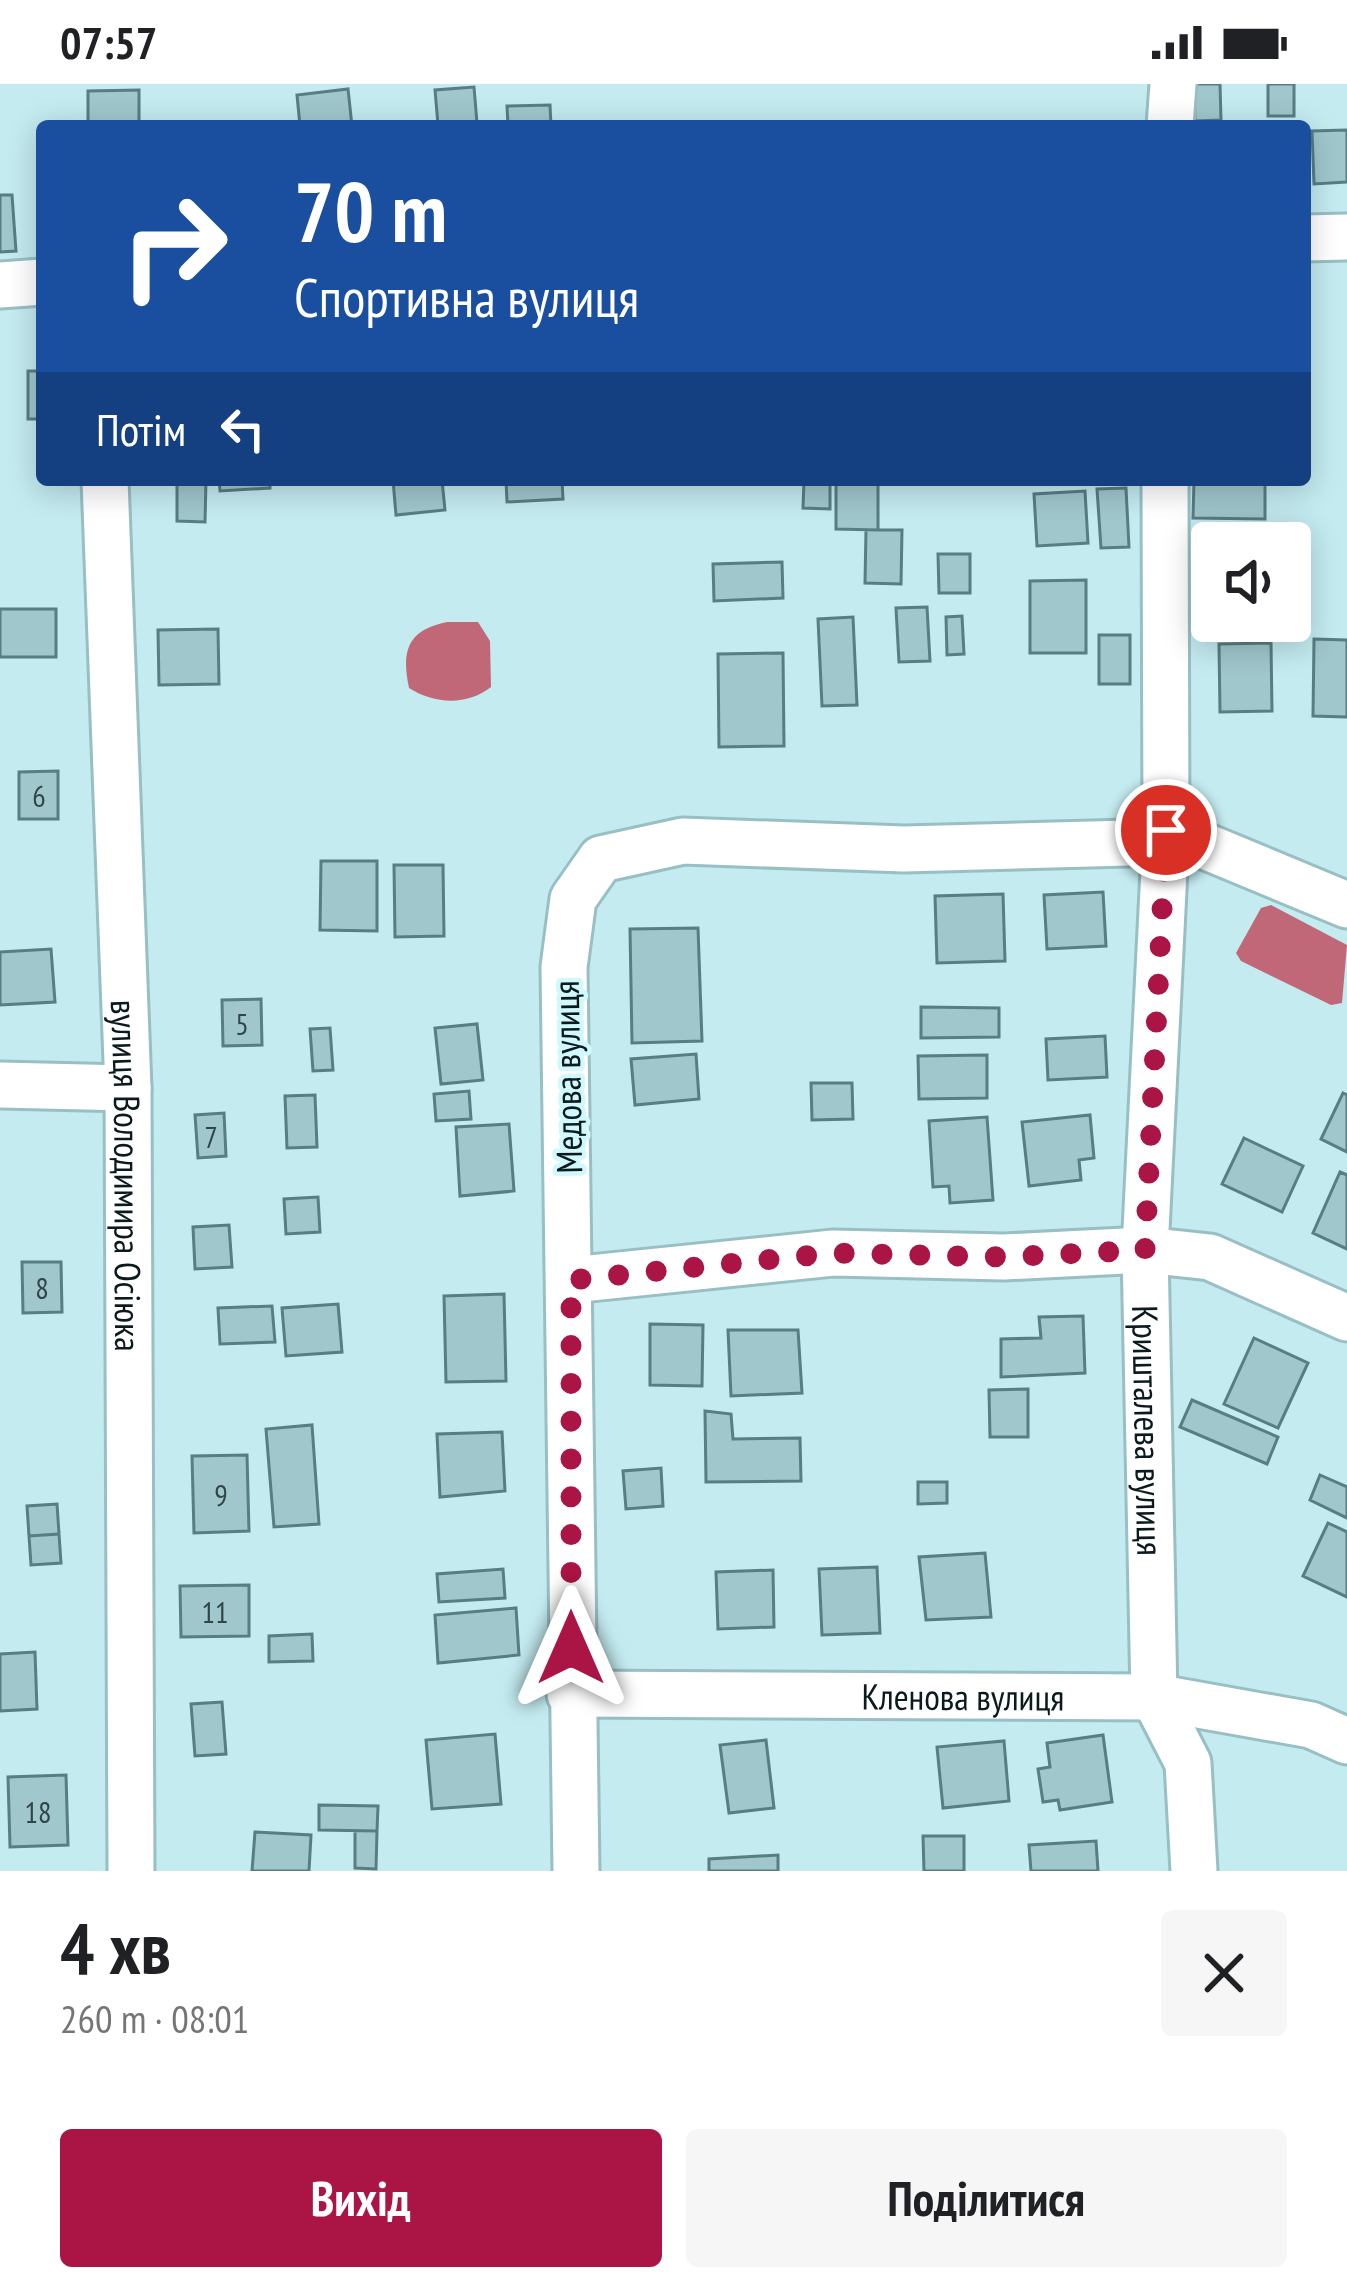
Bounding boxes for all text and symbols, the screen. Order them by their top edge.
text: 07:57 [60,13,157,71]
text: 70 m [294,156,447,265]
icon: right [96,168,252,324]
text: Спортивна вулиця [294,262,639,332]
icon: left [210,396,276,462]
text: Потім [96,400,186,458]
map controls [1191,522,1311,642]
button: sound [1191,522,1311,642]
house number: 6 [32,776,46,815]
pin [1115,779,1217,881]
icon: arrive [1133,797,1199,863]
street label: Медова вулиця [542,980,592,1174]
street label: вулиця Володимира Осіюка [101,999,153,1352]
house number: 5 [235,1004,249,1043]
house number: 7 [204,1117,218,1156]
house number: 8 [35,1268,49,1307]
street label: Кришталева вулиця [1123,1305,1175,1556]
house number: 9 [214,1475,228,1514]
position arrow [508,1585,634,1711]
house number: 11 [202,1592,229,1631]
street label: Кленова вулиця [862,1672,1064,1720]
house number: 18 [25,1792,52,1831]
text: 4 хв [60,1901,171,1994]
button: close [1161,1910,1287,2036]
text: 260 m · 08:01 [60,1993,249,2044]
button: Вихід [60,2129,662,2267]
button: Поділитися [686,2129,1287,2267]

